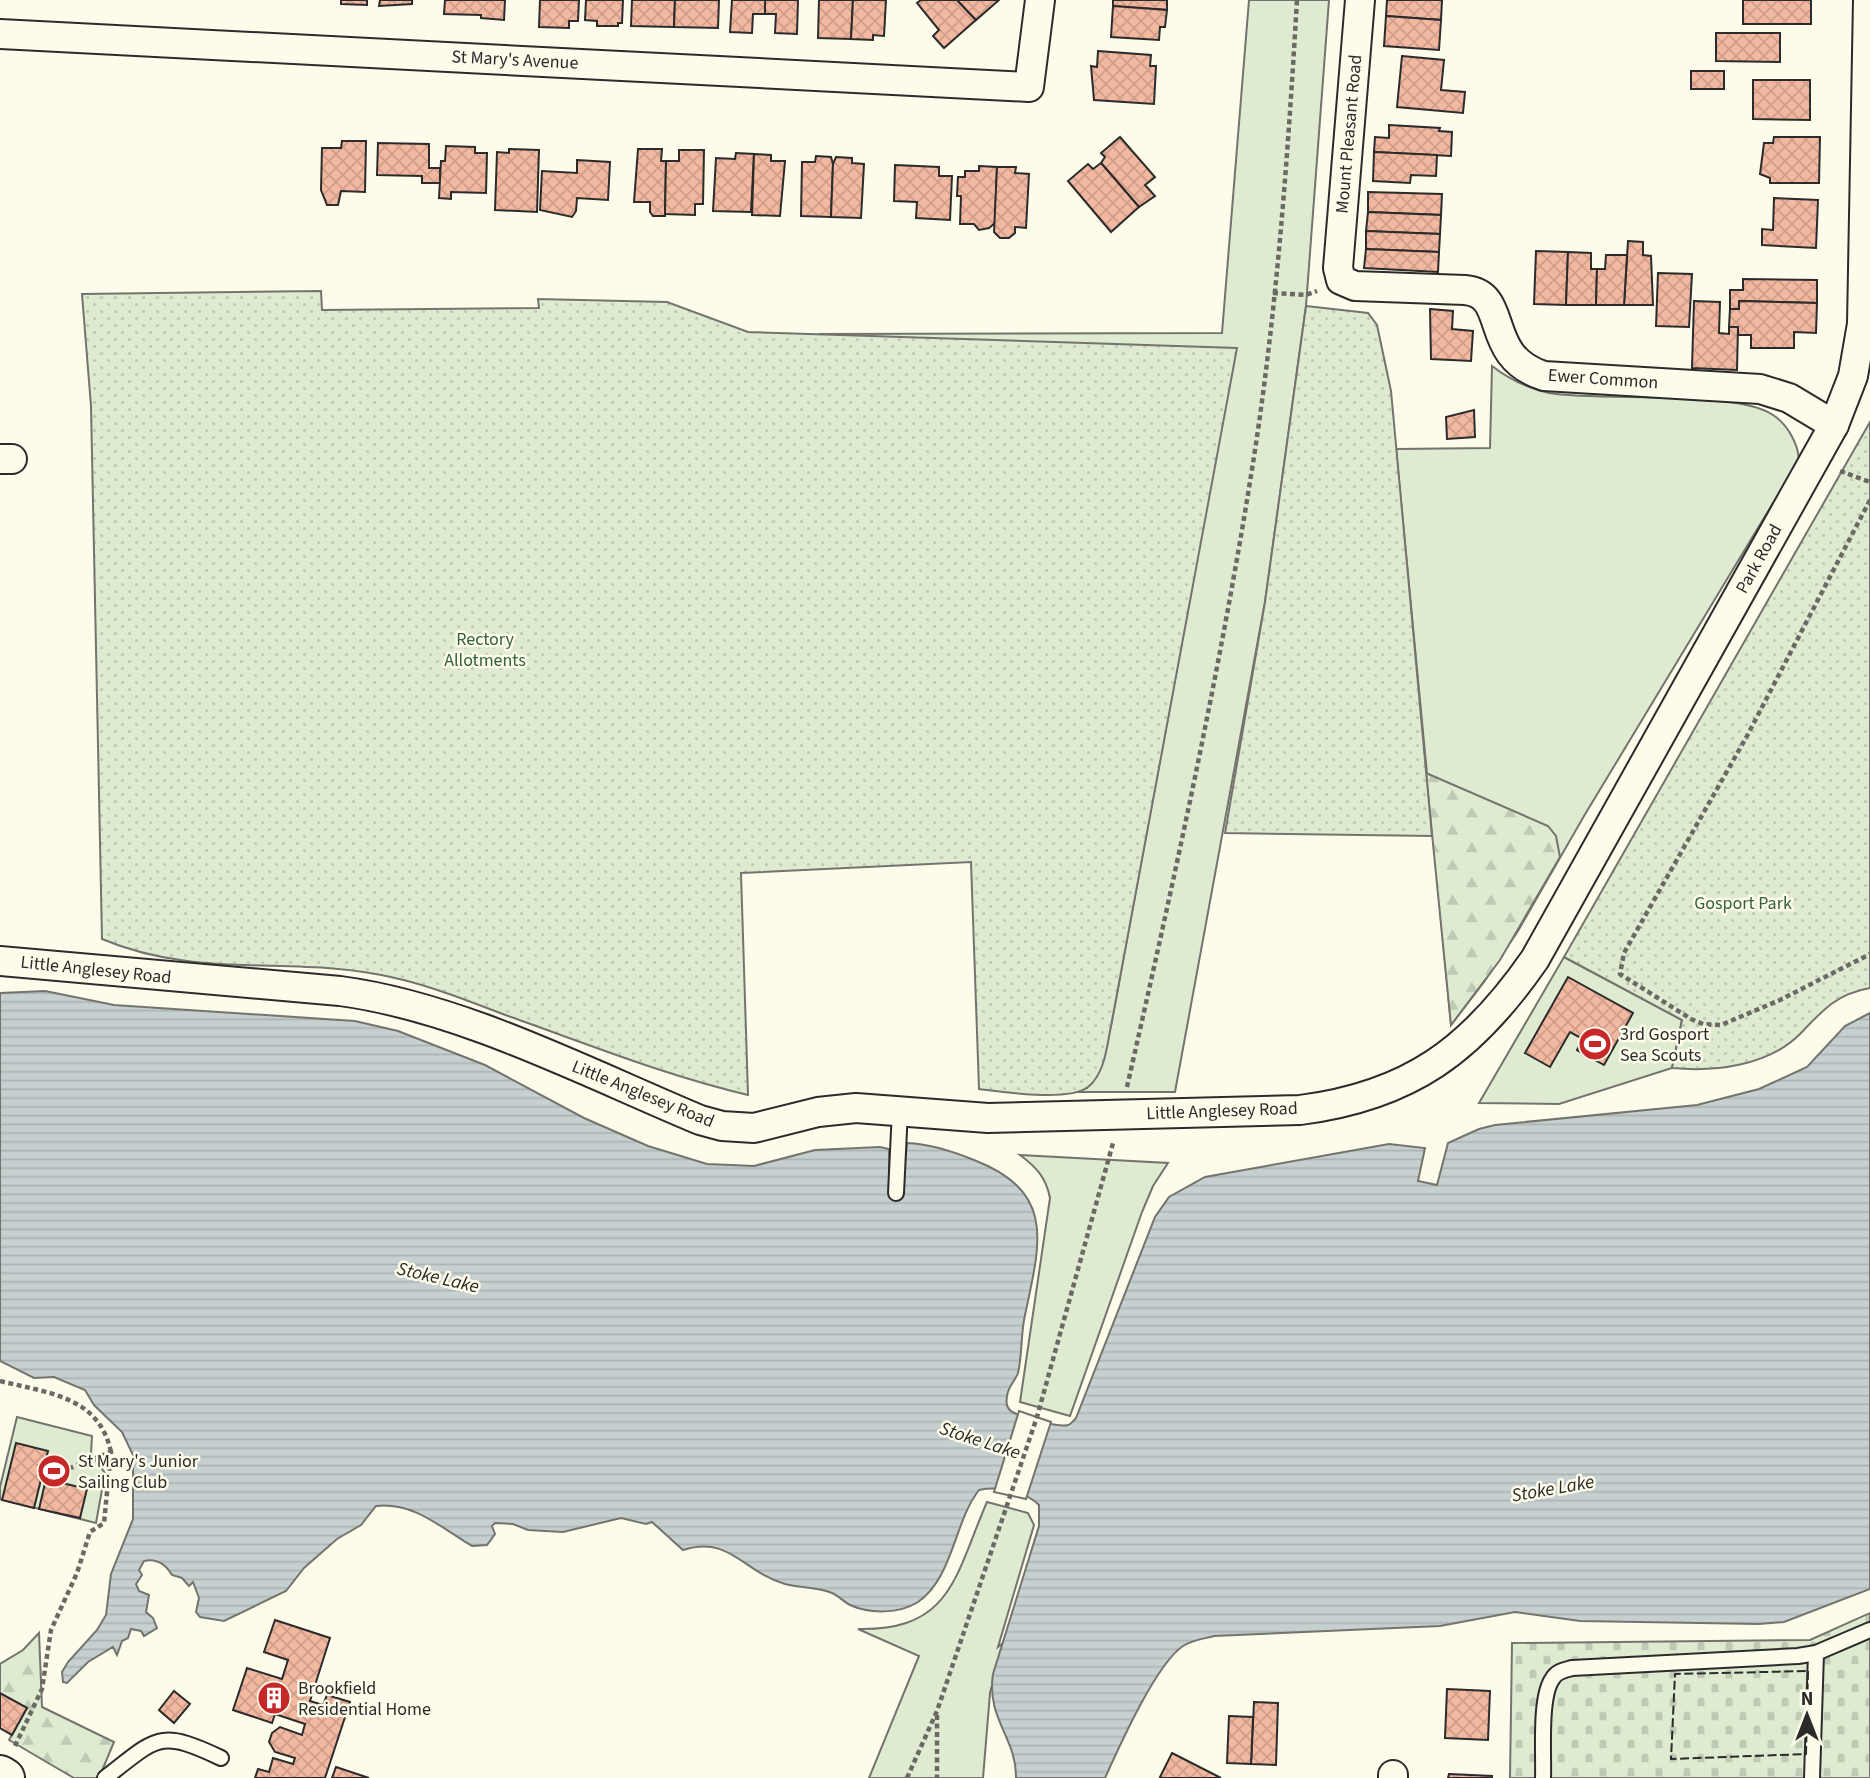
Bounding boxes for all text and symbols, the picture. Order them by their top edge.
street label: St Mary's Avenue [451,44,579,76]
street label: Mount Pleasant Road [1330,53,1368,215]
street label: Ewer Common [1547,363,1659,395]
street label: Park Road [1730,520,1788,598]
park label: Rectory Allotments [444,627,526,673]
park label: Gosport Park [1694,891,1792,916]
street label: Little Anglesey Road [19,950,173,990]
place label: 3rd Gosport Sea Scouts [1620,1022,1709,1068]
sports icon: 3rd Gosport Sea Scouts [1576,1025,1614,1063]
street label: Little Anglesey Road [568,1054,718,1134]
street label: Little Anglesey Road [1146,1096,1298,1126]
water label: Stoke Lake [394,1255,482,1301]
water label: Stoke Lake [936,1415,1024,1467]
place label: St Mary's Junior Sailing Club [78,1449,199,1495]
sports icon: St Mary's Junior Sailing Club [35,1452,73,1490]
water label: Stoke Lake [1510,1468,1596,1510]
place label: Brookfield Residential Home [298,1676,431,1722]
building icon: Brookfield Residential Home [255,1679,293,1717]
north arrow [1772,1680,1842,1750]
text: N [1801,1686,1813,1713]

